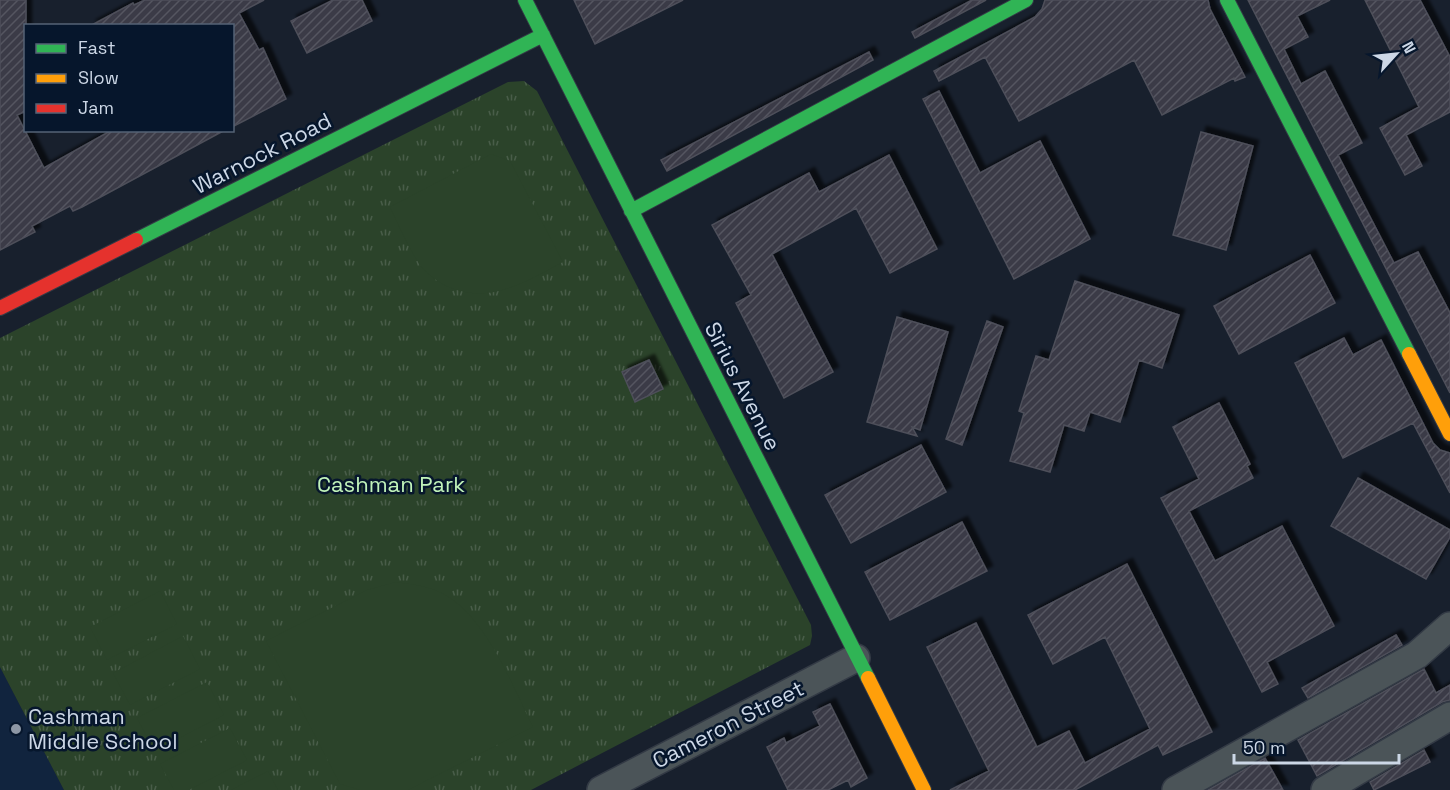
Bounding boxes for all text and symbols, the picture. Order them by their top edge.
legend [24,24,234,132]
north arrow [1366,24,1426,84]
text: Fast [78,36,115,59]
text: N [1397,38,1421,57]
text: Slow [78,66,119,89]
text: Jam [78,96,114,119]
street label: Warnock Road [188,106,336,200]
street label: Sirius Avenue [699,317,787,455]
park label: Cashman Park [317,470,465,498]
street label: Cameron Street [647,674,809,774]
place label: Cashman Middle School [28,702,178,755]
marker: Cashman Middle School [9,722,23,736]
scale bar [1234,727,1399,765]
text: 50 m [1243,736,1285,759]

